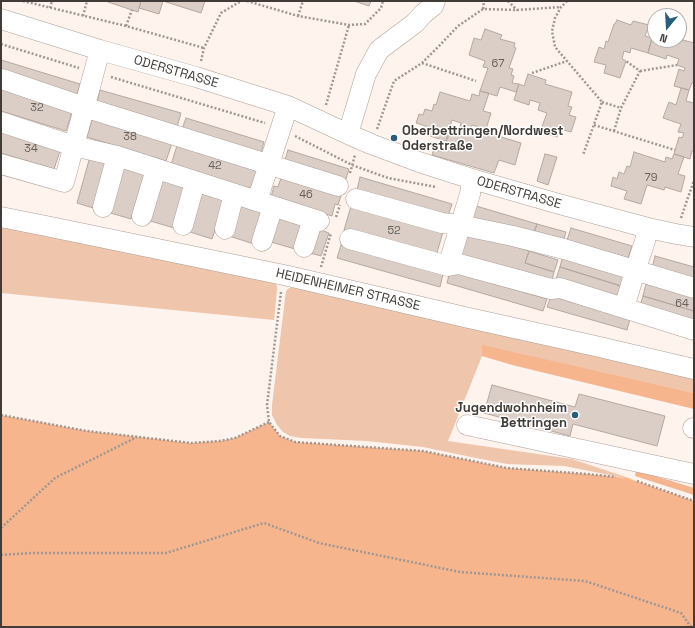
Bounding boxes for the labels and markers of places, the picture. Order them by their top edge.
place label: Oberbettringen/Nordwest Oderstraße [402,123,563,154]
marker: Oberbettringen/Nordwest Oderstraße [389,133,399,143]
place label: Jugendwohnheim Bettringen [455,400,567,431]
marker: Jugendwohnheim Bettringen [570,410,580,420]

